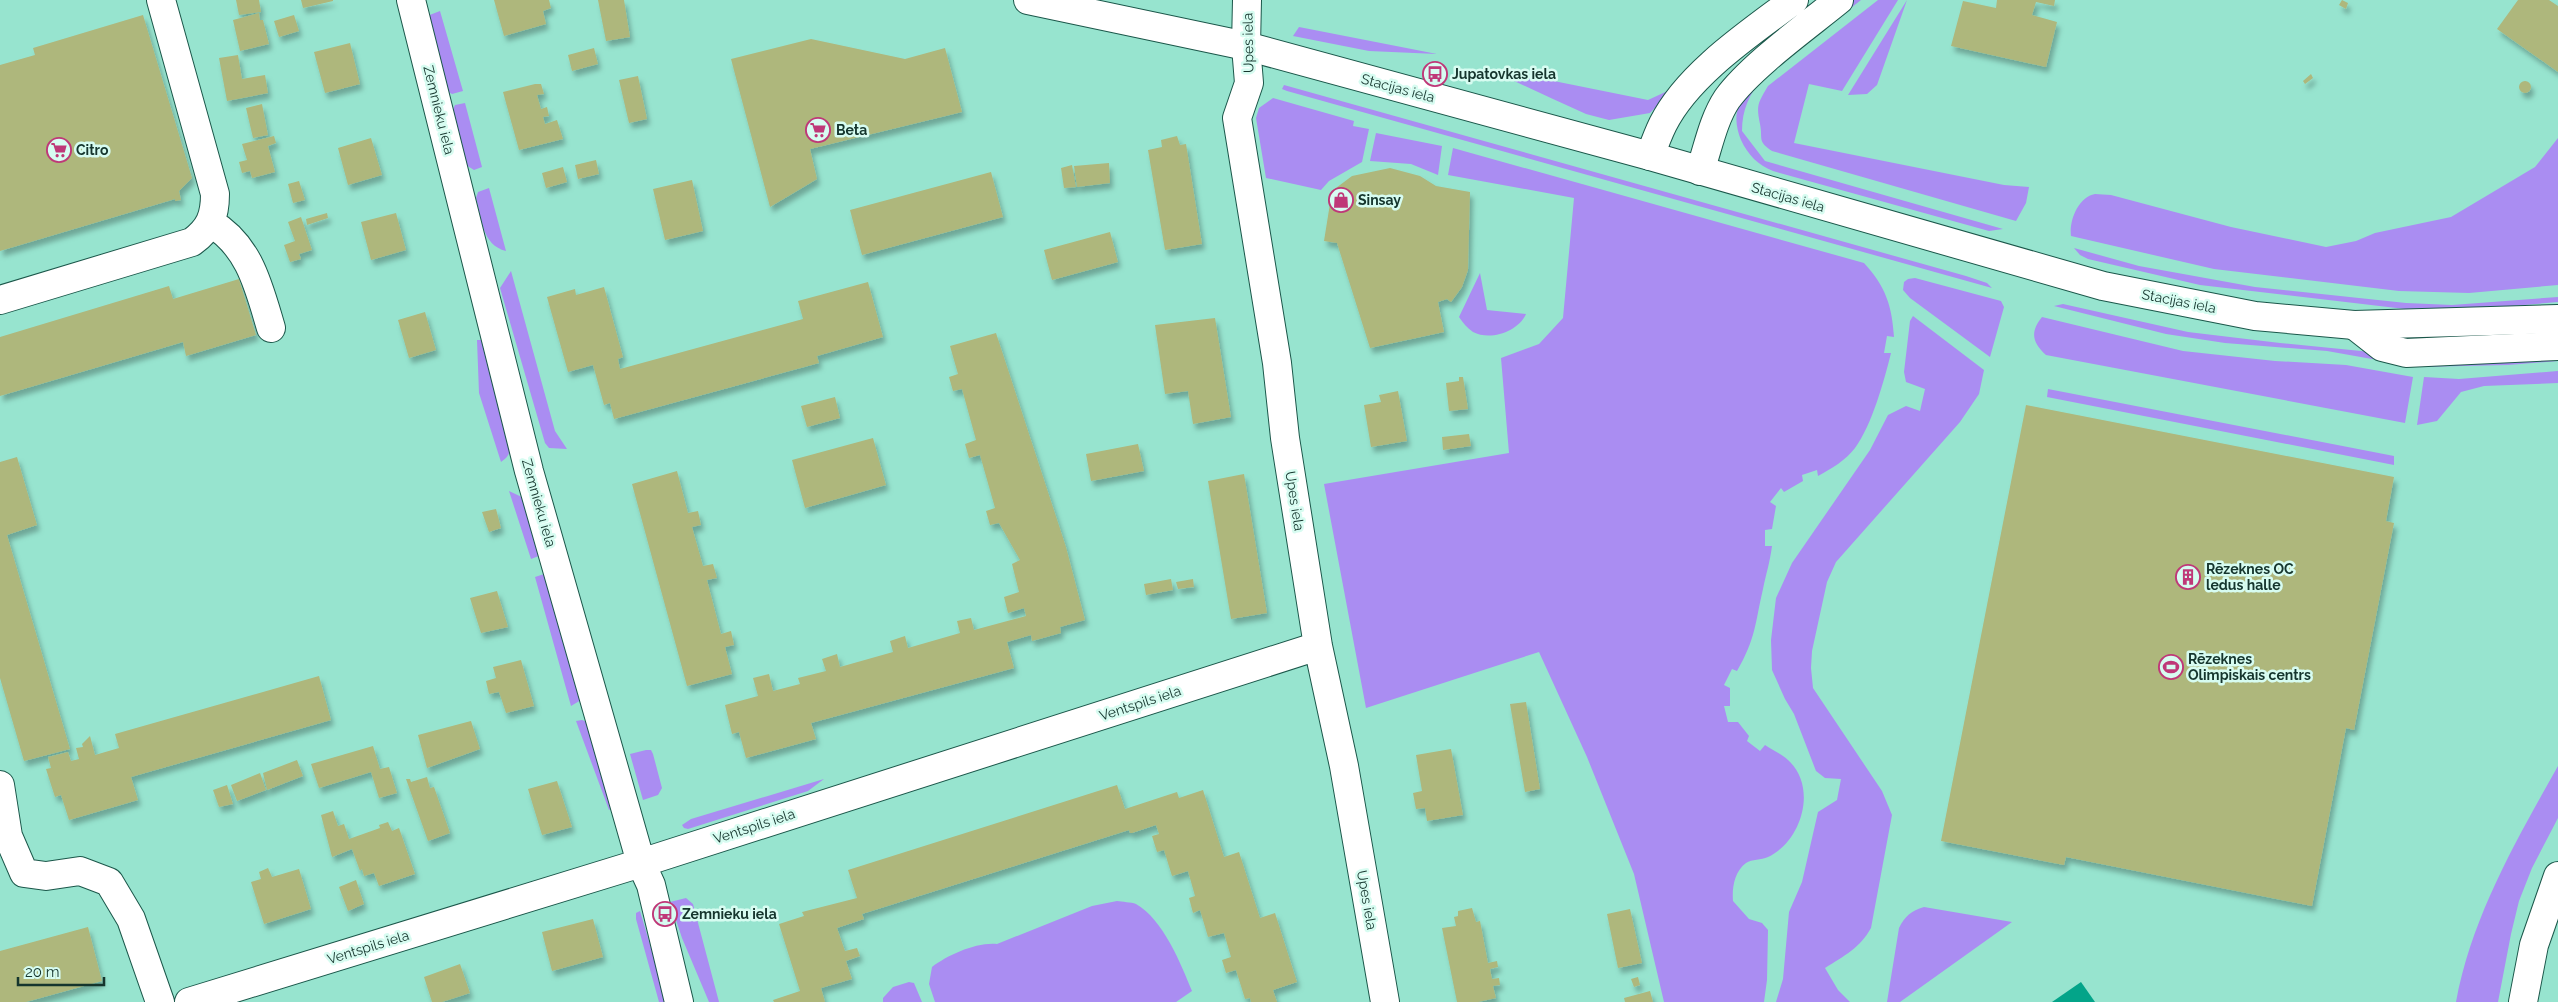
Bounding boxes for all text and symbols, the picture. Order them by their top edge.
street label: Upes iela [1239,13,1257,73]
bus stop icon: Jupatovkas iela [1422,61,1448,87]
street label: Zemnieku iela [420,64,458,156]
place label: Jupatovkas iela [1452,66,1556,82]
street label: Stacijas iela [1360,71,1436,105]
supermarket icon: Beta [805,117,831,143]
place label: Beta [836,122,867,138]
supermarket icon: Citro [46,137,72,163]
place label: Citro [76,142,109,158]
street label: Stacijas iela [1750,179,1826,215]
shop icon: Sinsay [1328,187,1354,213]
place label: Sinsay [1358,192,1401,208]
street label: Stacijas iela [2141,286,2217,316]
street label: Zemnieku iela [519,457,559,549]
street label: Upes iela [1282,470,1308,532]
place label: Rēzeknes OC ledus halle [2206,561,2294,593]
building icon: Rēzeknes OC ledus halle [2175,564,2201,590]
place label: Rēzeknes Olimpiskais centrs [2188,651,2311,683]
sports icon: Rēzeknes Olimpiskais centrs [2158,654,2184,680]
street label: Ventspils iela [1097,682,1183,724]
street label: Ventspils iela [711,805,797,847]
street label: Upes iela [1354,869,1380,931]
bus stop icon: Zemnieku iela [652,901,678,927]
place label: Zemnieku iela [682,906,777,922]
street label: Ventspils iela [325,927,411,967]
scale bar [18,954,104,986]
text: 20 m [25,963,60,981]

